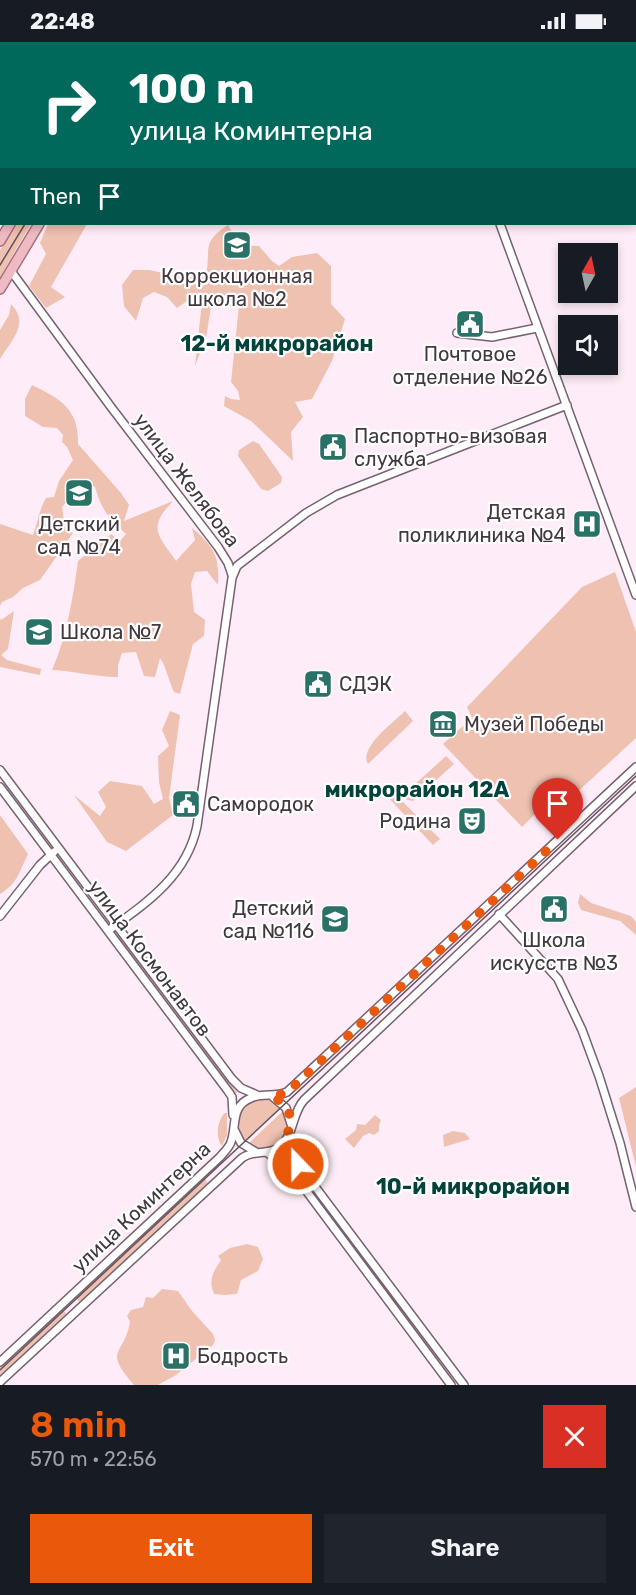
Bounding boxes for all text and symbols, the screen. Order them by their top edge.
text: 22:48 [30,8,95,35]
text: 100 m [129,64,254,114]
icon: right [30,66,108,144]
text: улица Коминтерна [129,115,373,147]
icon: arrive [93,180,126,213]
text: Then [30,183,81,210]
school or university icon: Коррекционная школа №2 [221,229,253,261]
north arrow [558,243,618,303]
map controls [558,243,618,375]
place label: Коррекционная школа №2 [161,264,313,311]
public building icon: Почтовое отделение №26 [454,308,486,340]
button: sound [558,315,618,375]
district label: 12-й микрорайон [180,330,374,357]
place label: Почтовое отделение №26 [392,342,548,389]
street label: улица Желябова [129,408,245,552]
place label: Паспортно-визовая служба [354,424,547,471]
public building icon: Паспортно-визовая служба [317,431,349,463]
school or university icon: Детский сад №74 [63,477,95,509]
place label: Детская поликлиника №4 [398,500,566,547]
hospital icon: Детская поликлиника №4 [571,508,603,540]
place label: Детский сад №74 [37,512,121,559]
school or university icon: Школа №7 [23,616,55,648]
place label: Школа №7 [60,620,161,644]
public building icon: СДЭК [302,668,334,700]
place label: СДЭК [339,672,392,696]
museum icon: Музей Победы [427,708,459,740]
place label: Музей Победы [464,712,604,736]
district label: микрорайон 12А [325,776,510,803]
pin [532,778,583,840]
icon: arrive [541,787,574,820]
public building icon: Самородок [170,788,202,820]
place label: Самородок [207,792,314,816]
theatre icon: Родина [456,805,488,837]
place label: Родина [379,809,451,833]
street label: улица Космонавтов [83,875,217,1041]
public building icon: Школа искусств №3 [538,893,570,925]
place label: Детский сад №116 [223,896,314,943]
school or university icon: Детский сад №116 [319,903,351,935]
place label: Школа искусств №3 [490,928,618,975]
position arrow [266,1132,330,1196]
street label: улица Коминтерна [67,1137,215,1277]
district label: 10-й микрорайон [376,1173,570,1200]
hospital icon: Бодрость [160,1340,192,1372]
place label: Бодрость [197,1344,288,1368]
text: 8 min [30,1403,127,1446]
button: close [543,1405,606,1468]
text: 570 m · 22:56 [30,1447,156,1471]
button: Exit [30,1514,312,1583]
button: Share [324,1514,606,1583]

